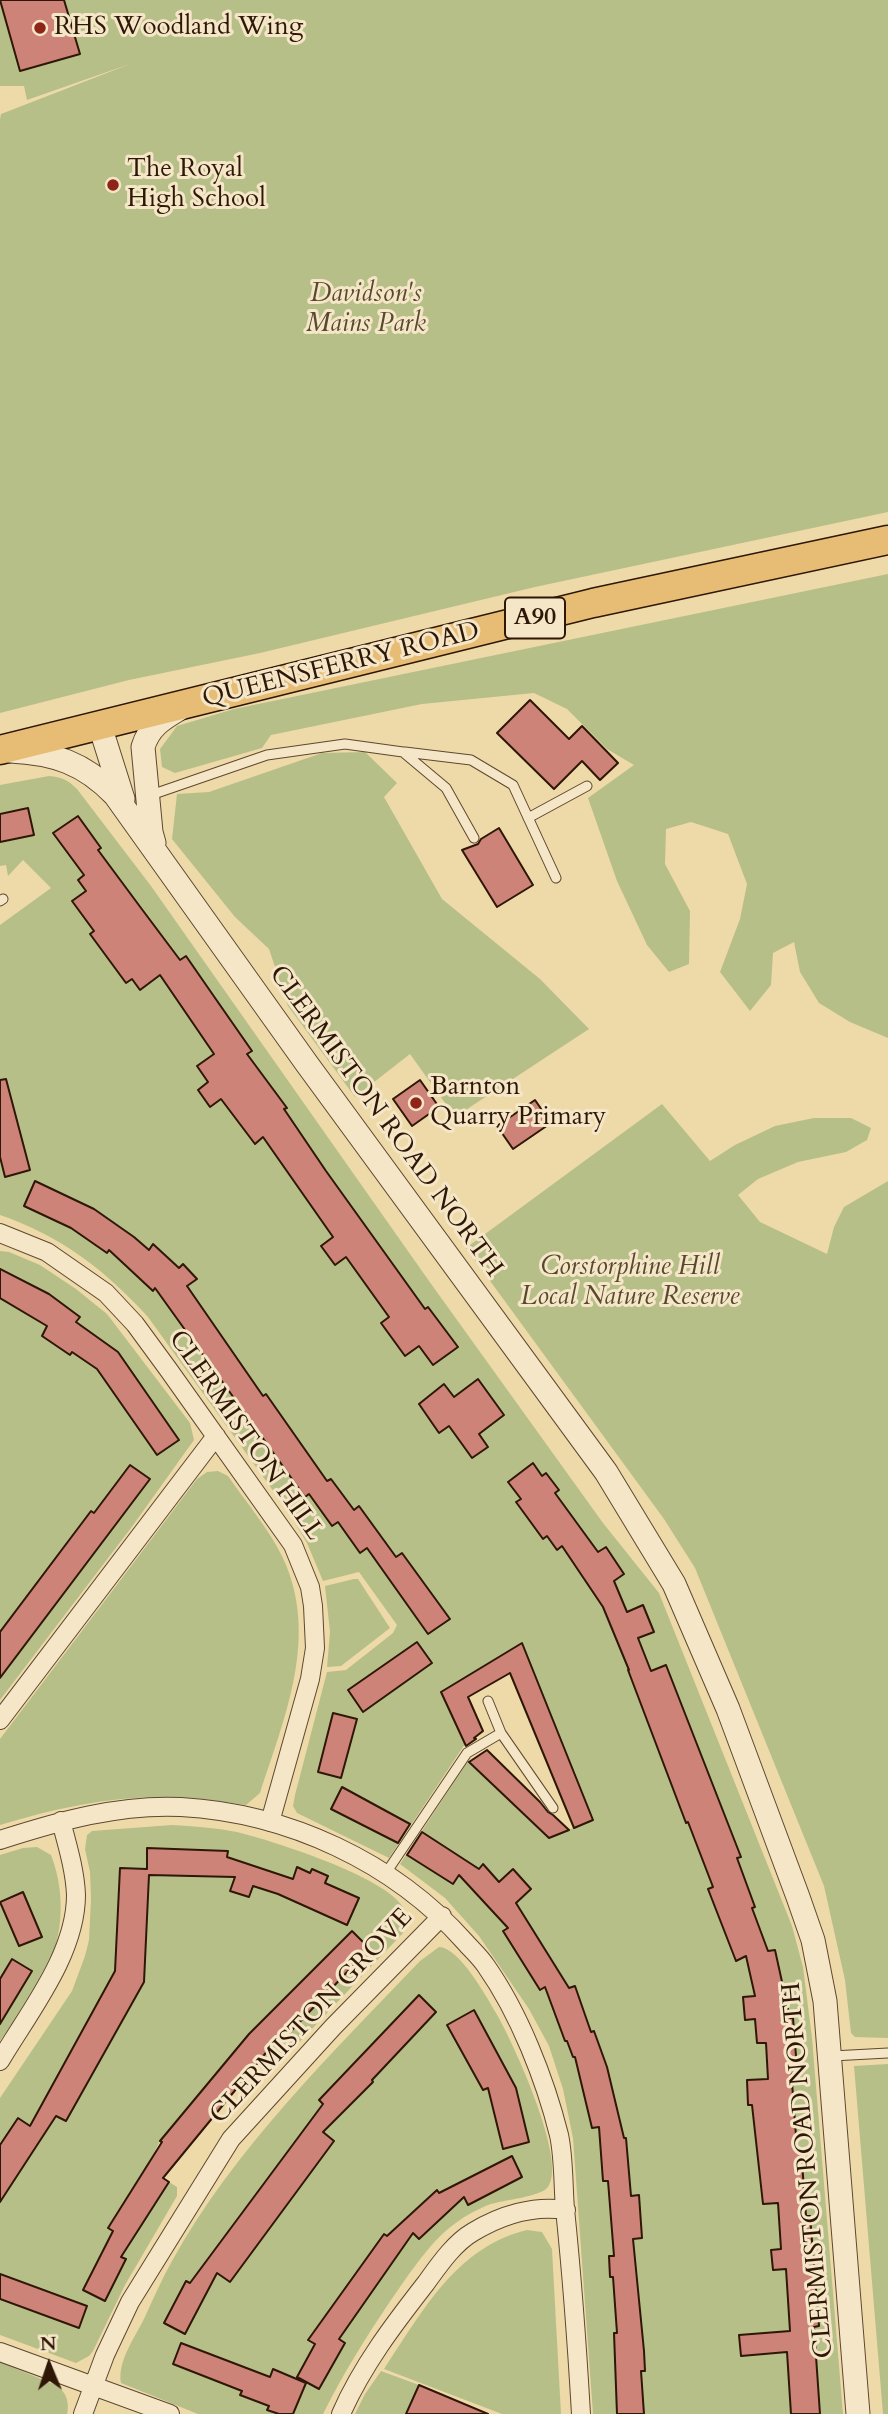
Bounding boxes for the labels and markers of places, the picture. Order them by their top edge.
place label: RHS Woodland Wing [54,12,303,44]
marker: RHS Woodland Wing [32,20,48,36]
place label: The Royal High School [127,154,266,216]
marker: The Royal High School [105,177,121,193]
place label: Barnton Quarry Primary [430,1072,606,1134]
marker: Barnton Quarry Primary [408,1095,424,1111]

